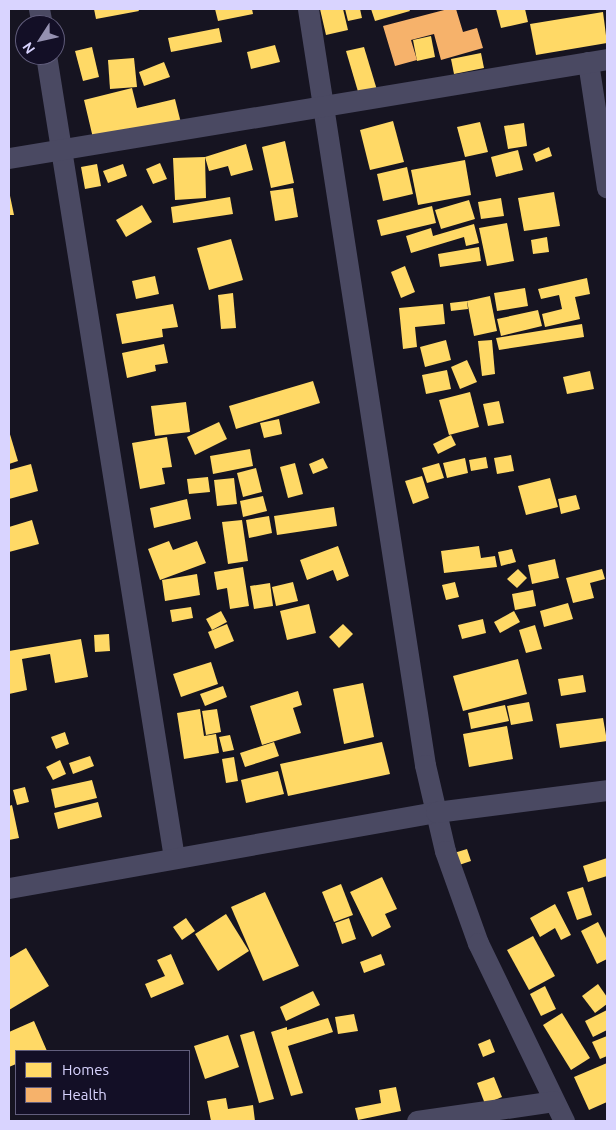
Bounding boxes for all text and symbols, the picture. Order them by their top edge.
north arrow [15,15,65,65]
text: N [19,39,38,57]
legend [15,1050,190,1115]
text: Homes [62,1061,109,1078]
text: Health [62,1086,107,1103]

